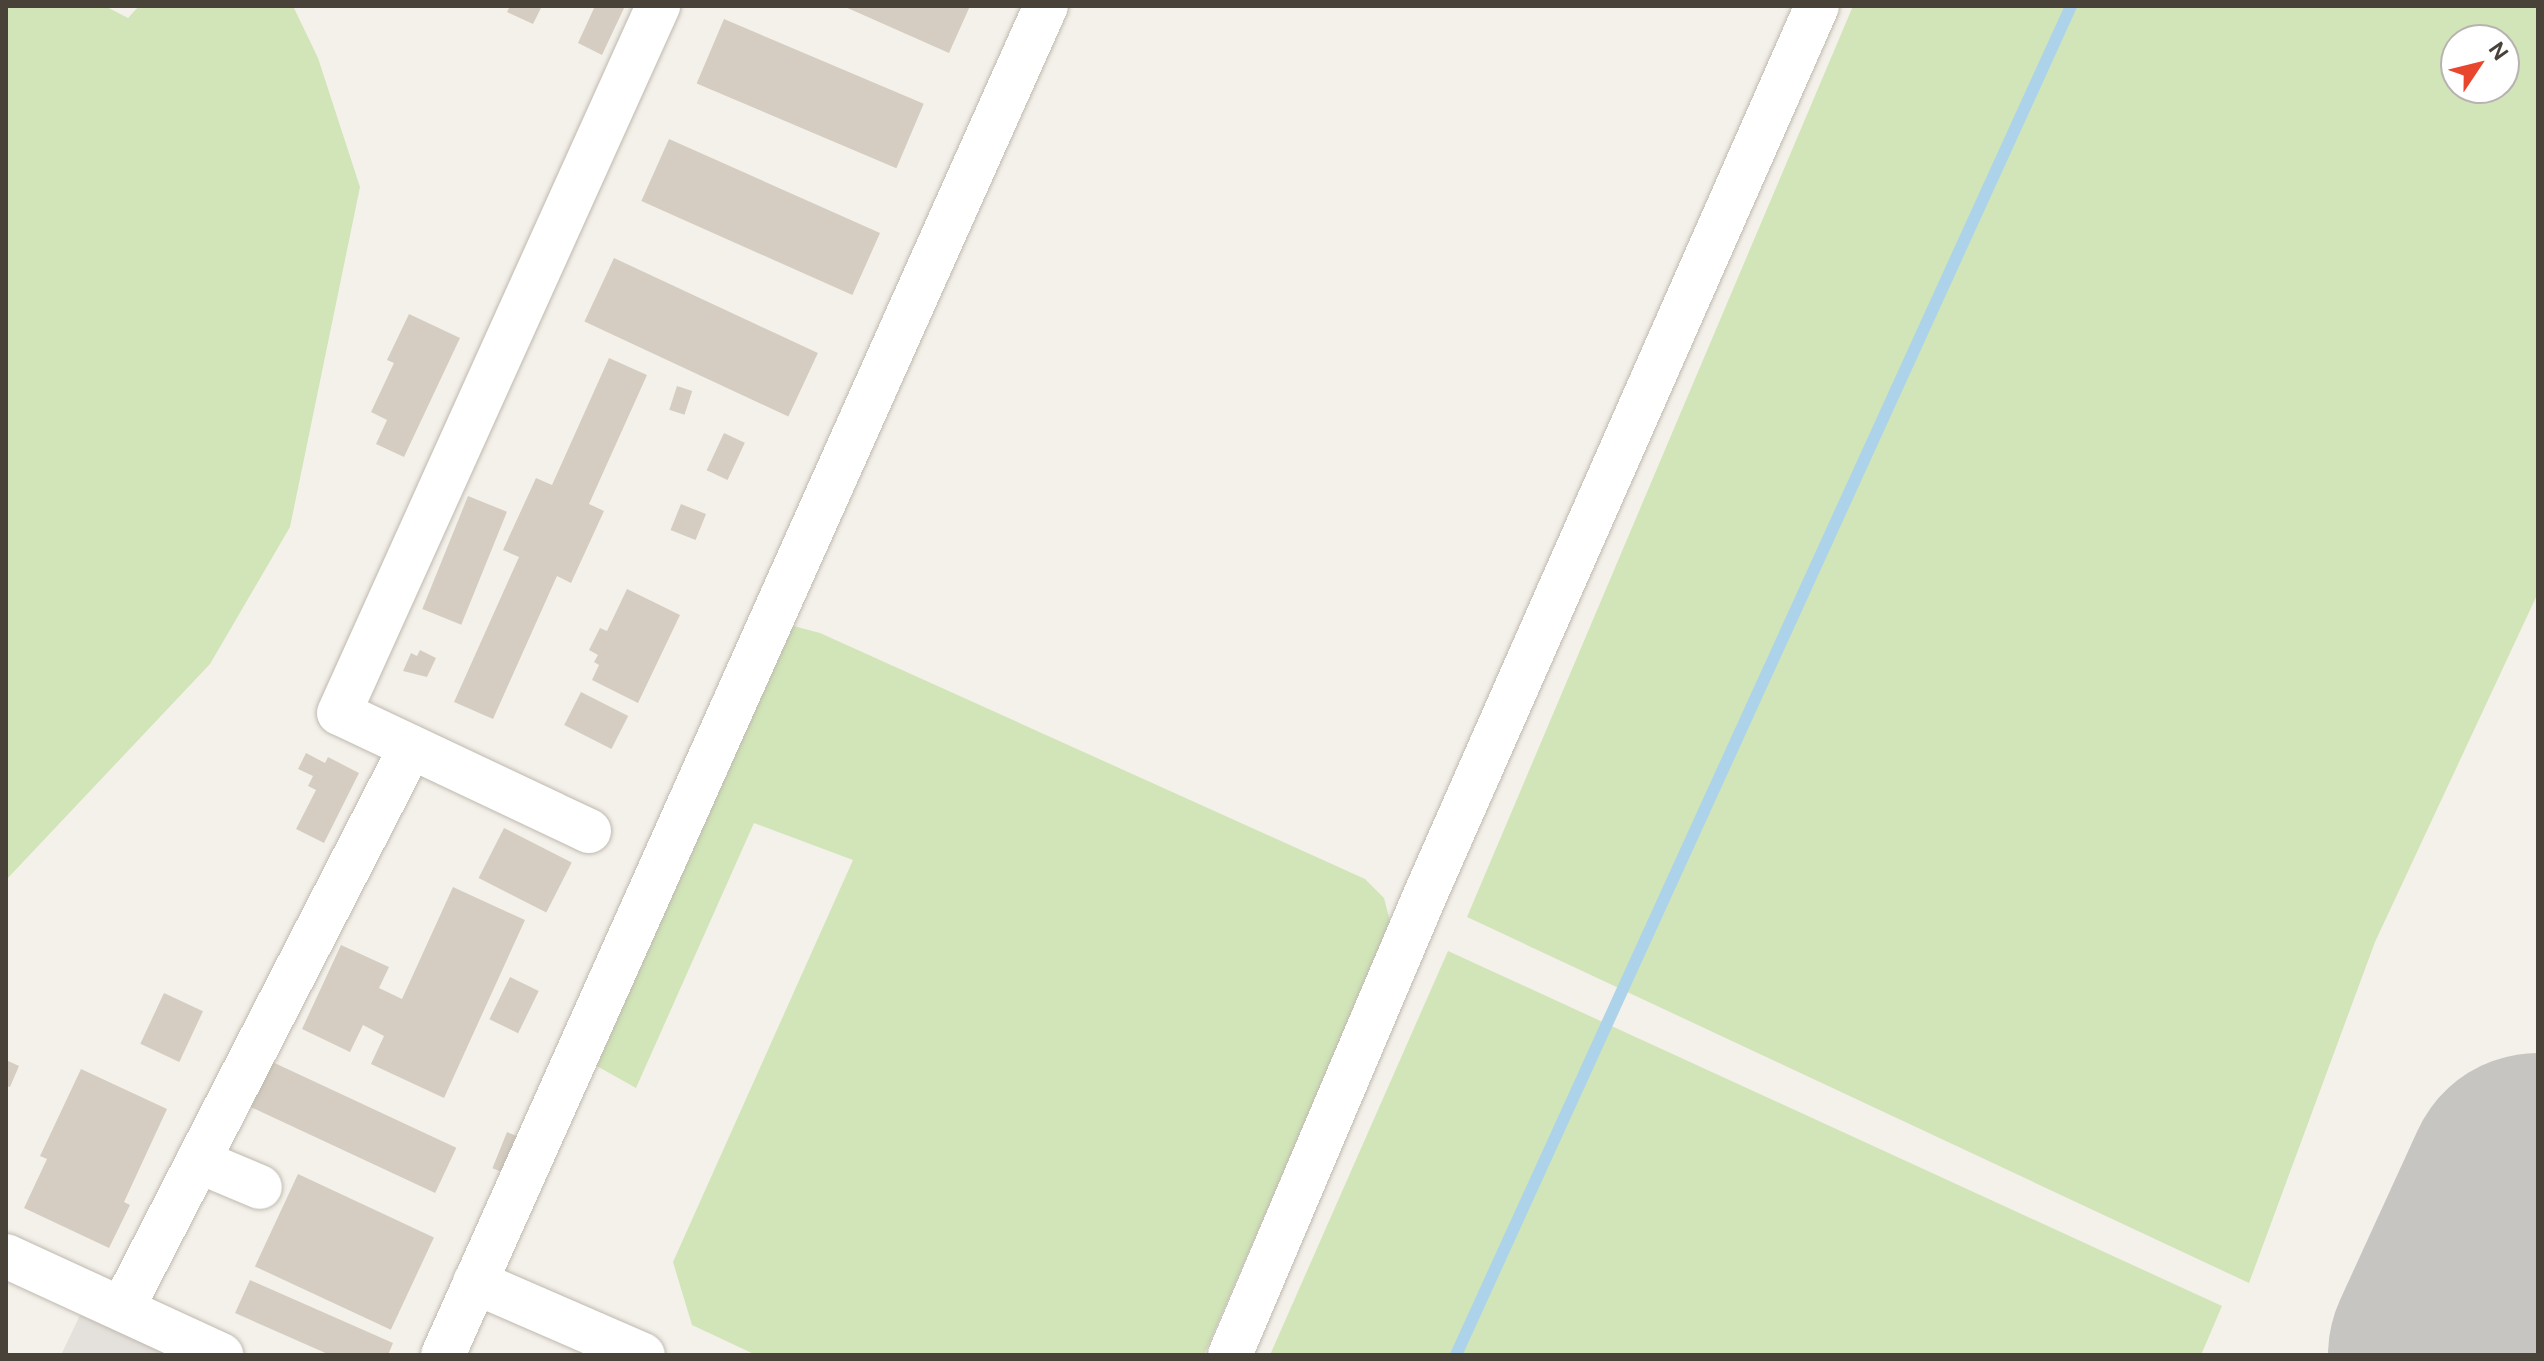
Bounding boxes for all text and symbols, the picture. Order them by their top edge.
north arrow [2440,24,2520,104]
text: N [2482,36,2515,66]

